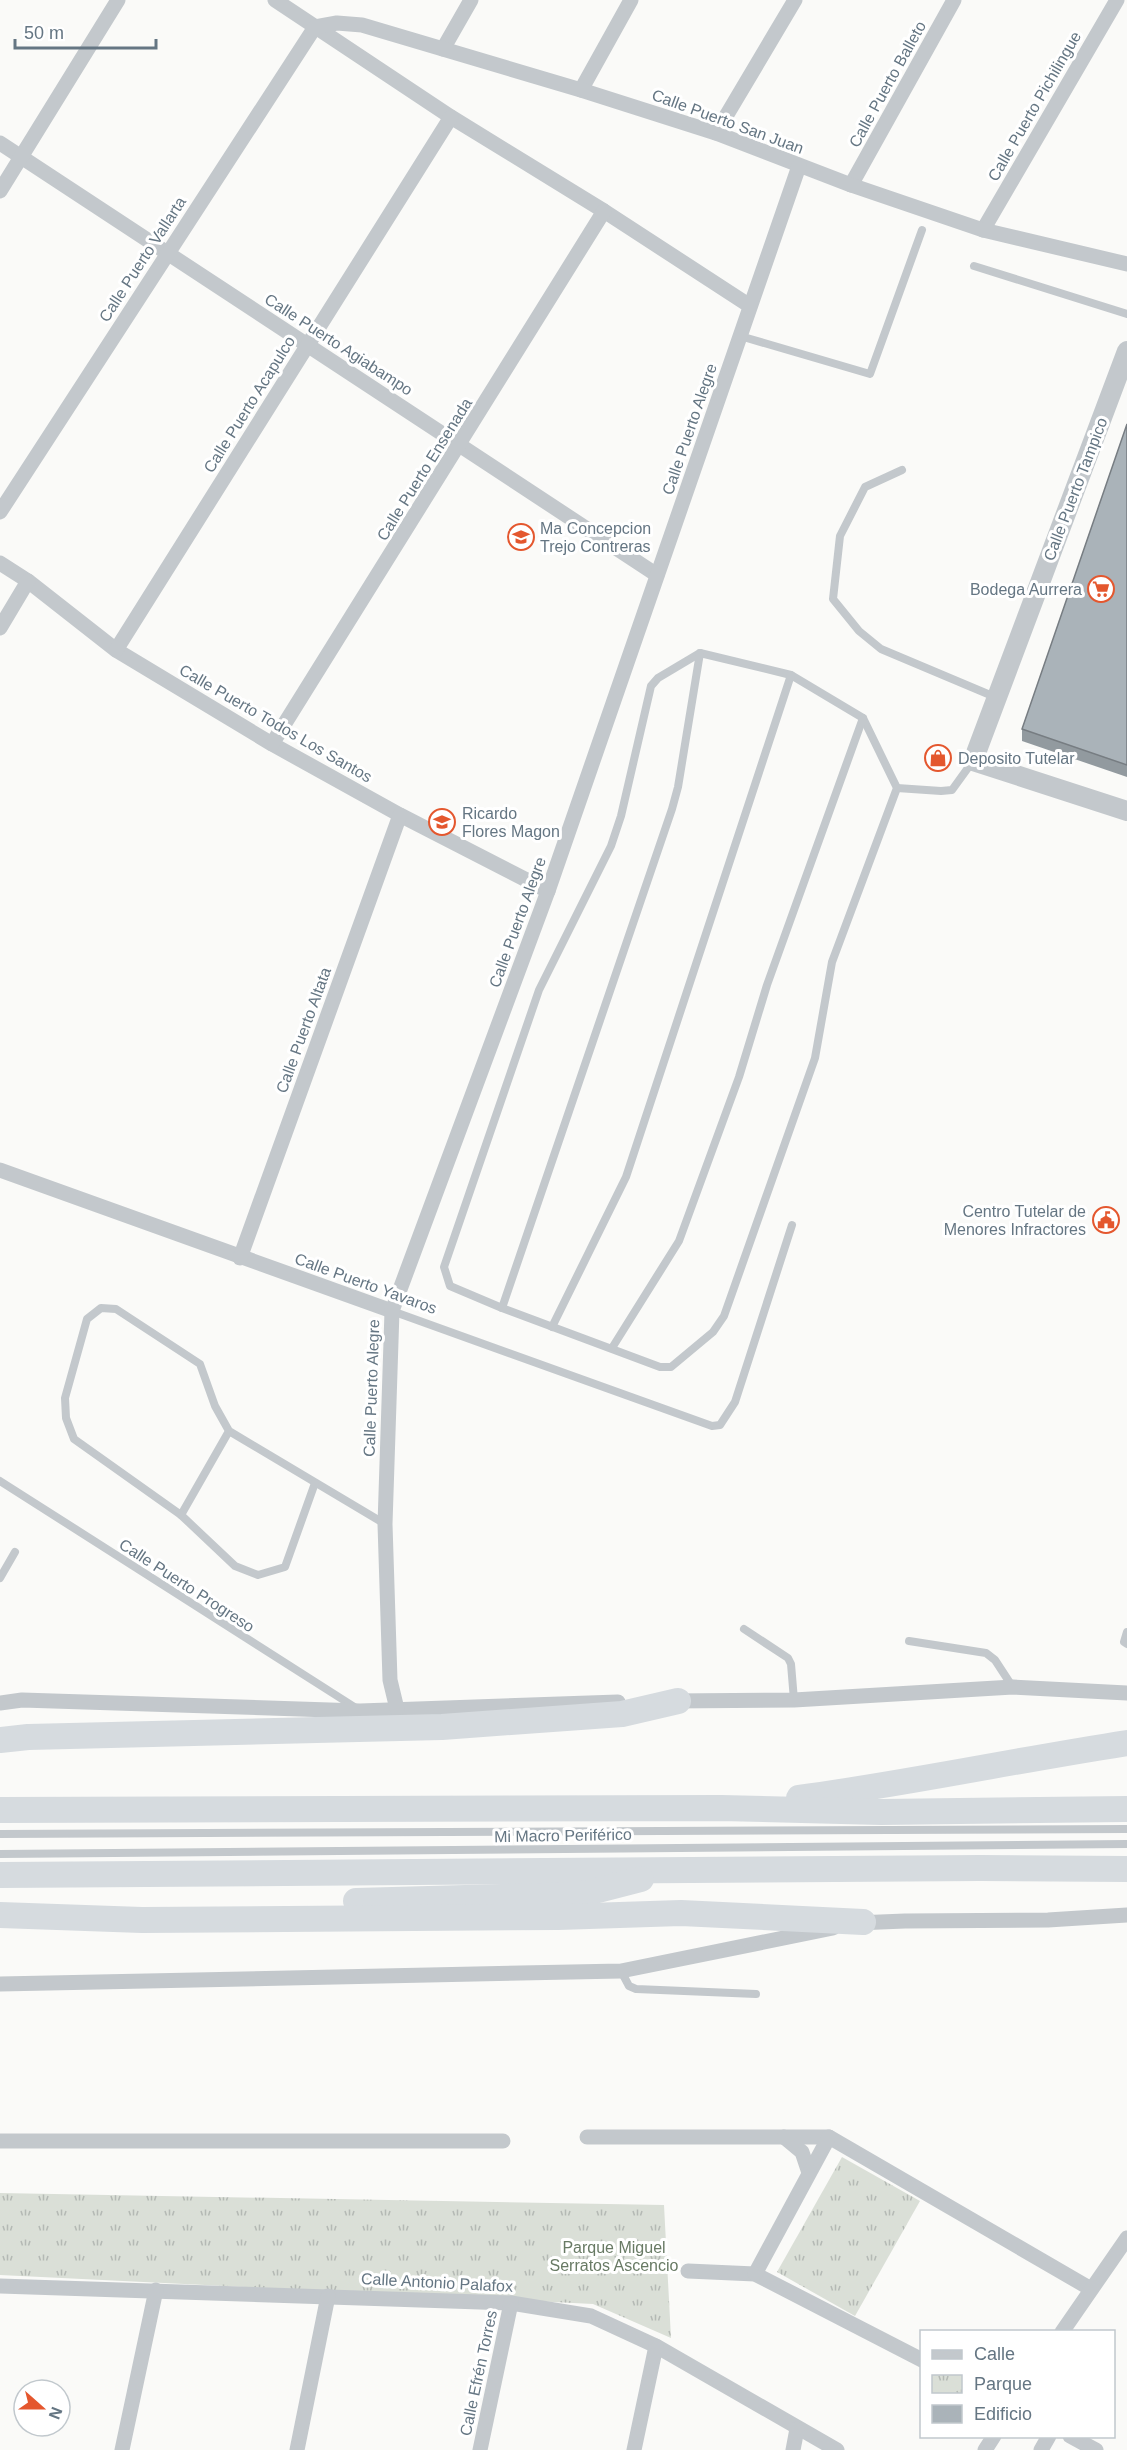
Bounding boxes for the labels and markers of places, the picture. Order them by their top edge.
place label: Ma Concepcion Trejo Contreras [540,520,651,555]
school or university icon: Ma Concepcion Trejo Contreras [506,522,536,552]
supermarket icon: Bodega Aurrera [1086,574,1116,604]
place label: Bodega Aurrera [970,581,1082,598]
shop icon: Deposito Tutelar [923,743,953,773]
place label: Deposito Tutelar [958,750,1075,767]
place label: Ricardo Flores Magon [462,805,560,840]
school or university icon: Ricardo Flores Magon [427,807,457,837]
place label: Centro Tutelar de Menores Infractores [944,1203,1086,1238]
public building icon: Centro Tutelar de Menores Infractores [1091,1205,1121,1235]

